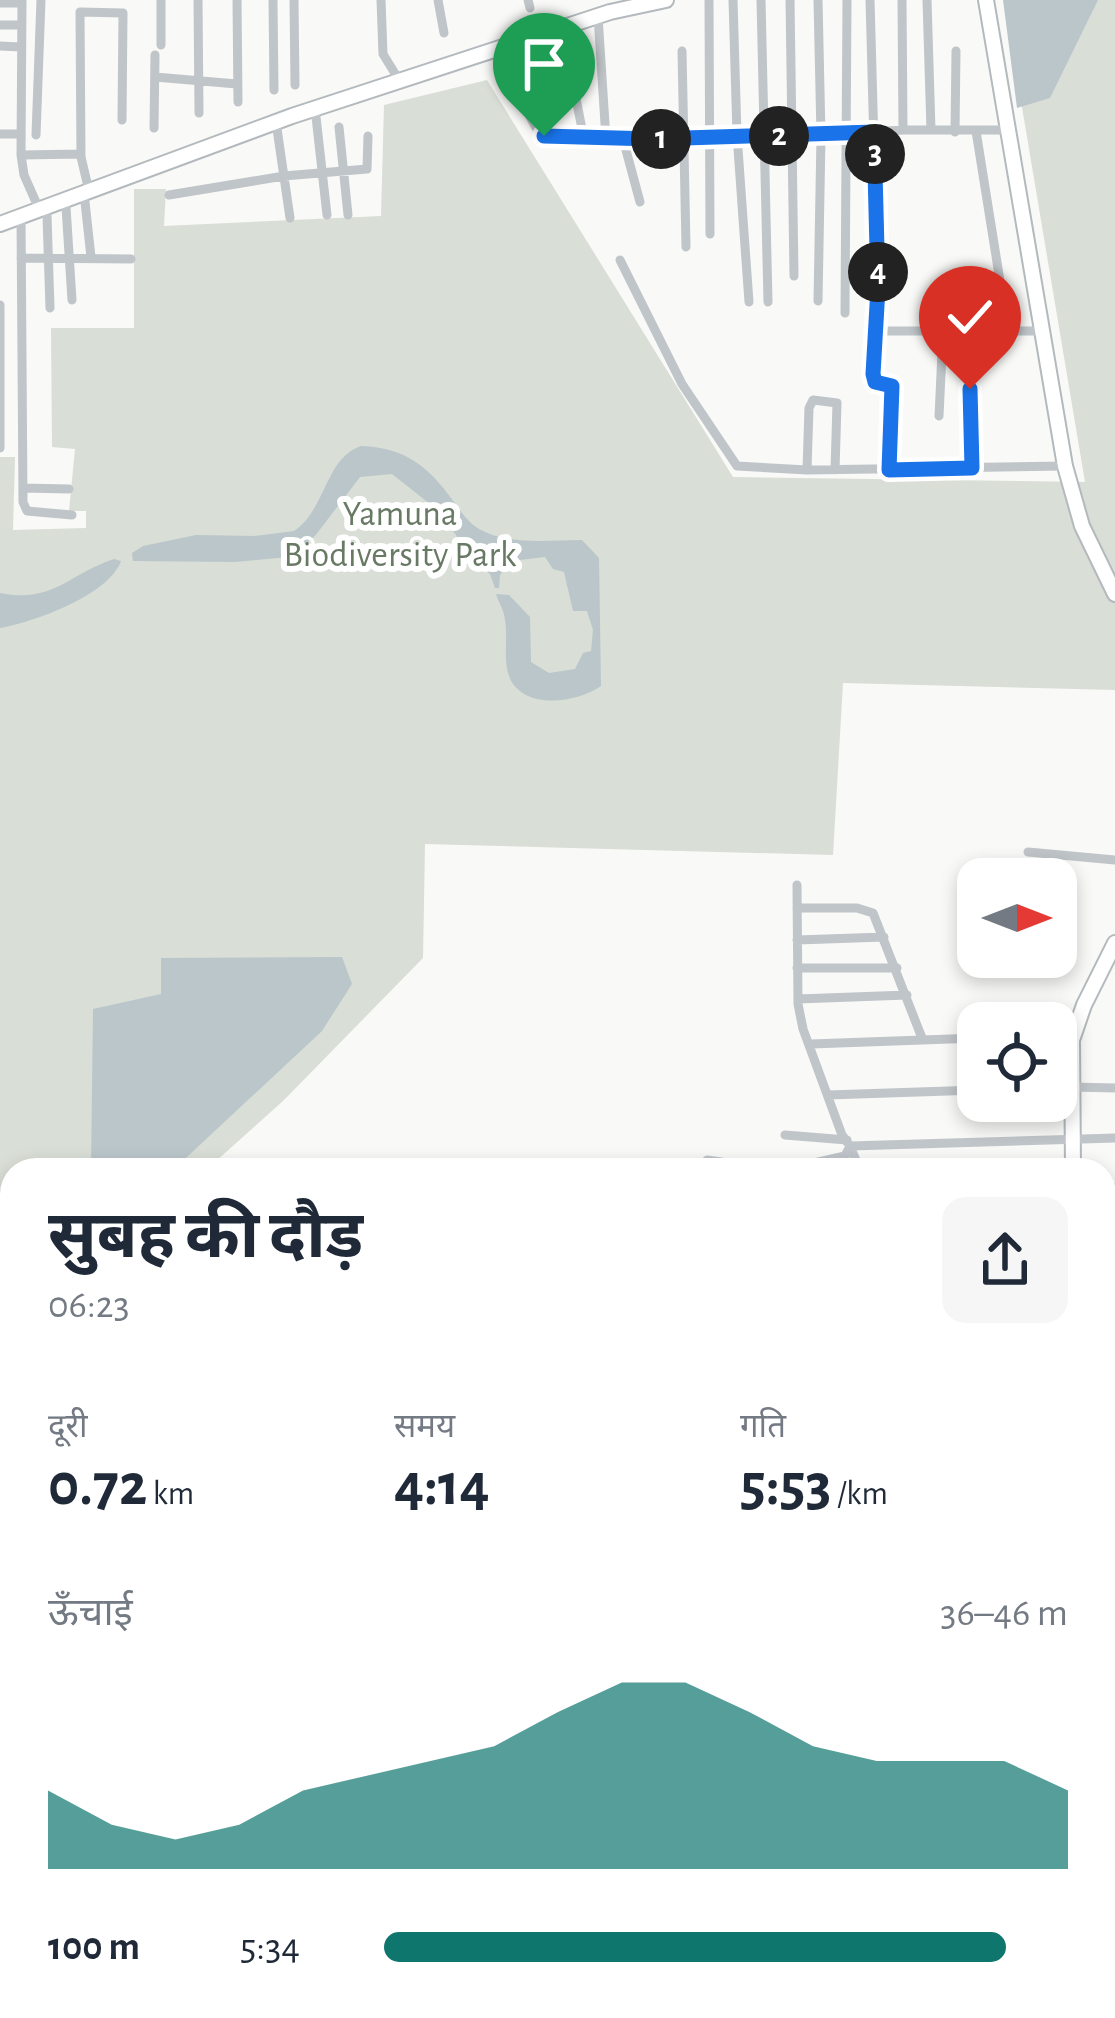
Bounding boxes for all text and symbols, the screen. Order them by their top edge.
pin [493,13,595,136]
icon: arrive [511,31,577,97]
pin: 2 [749,106,809,166]
pin: 1 [631,109,691,169]
text: 2 [771,119,787,152]
text: 1 [655,122,667,155]
pin: 3 [845,124,905,184]
text: 3 [868,137,882,170]
pin: 4 [848,242,908,302]
text: 4 [870,255,886,288]
pin [919,266,1021,389]
icon: check [937,284,1003,350]
park label: Yamuna Biodiversity Park [284,496,517,573]
north arrow [957,858,1077,978]
map controls [957,858,1077,1122]
button: locate [957,1002,1077,1122]
button: share [942,1197,1068,1323]
text: सुबह की दौड़ [48,1204,363,1270]
text: 06:23 [48,1286,130,1325]
text: दूरी [48,1411,88,1444]
text: समय [394,1411,455,1444]
text: गति [740,1411,786,1444]
text: 0.72 [48,1456,147,1516]
text: 4:14 [394,1456,490,1516]
text: 5:53 [740,1456,831,1516]
text: km [147,1478,194,1511]
text: /km [831,1478,888,1511]
text: ऊँचाई [48,1594,133,1633]
text: 36–46 m [940,1594,1068,1633]
text: 100 m [48,1928,140,1967]
text: 5:34 [240,1928,300,1967]

